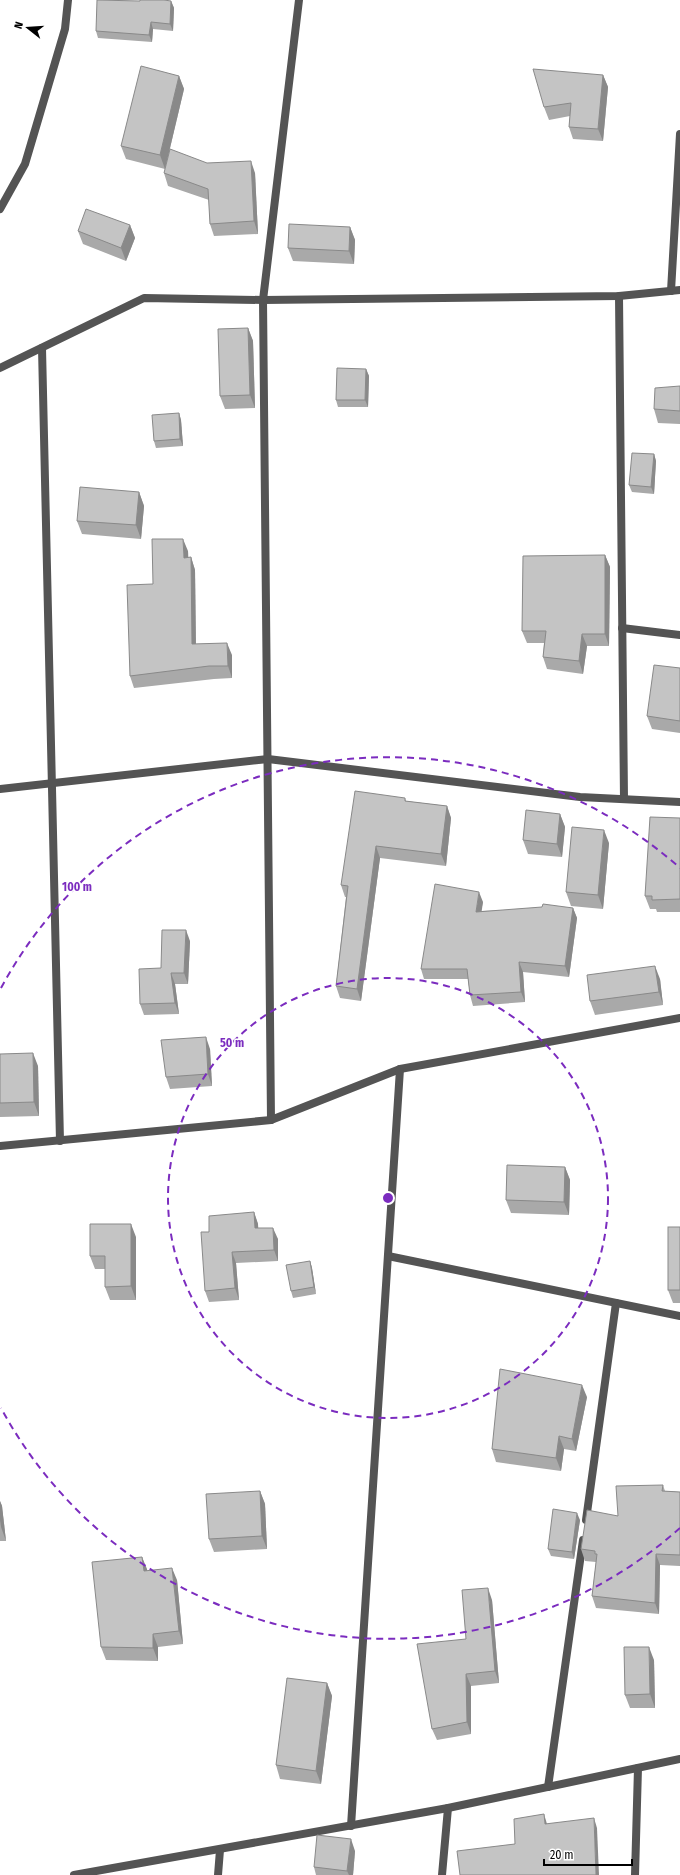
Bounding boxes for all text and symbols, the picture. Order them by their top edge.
north arrow [8,8,48,48]
text: N [12,20,26,30]
text: 100 m [62,880,92,894]
text: 50 m [220,1036,244,1050]
centre of rings [381,1191,395,1205]
scale bar [544,1841,632,1867]
text: 20 m [550,1848,574,1862]

